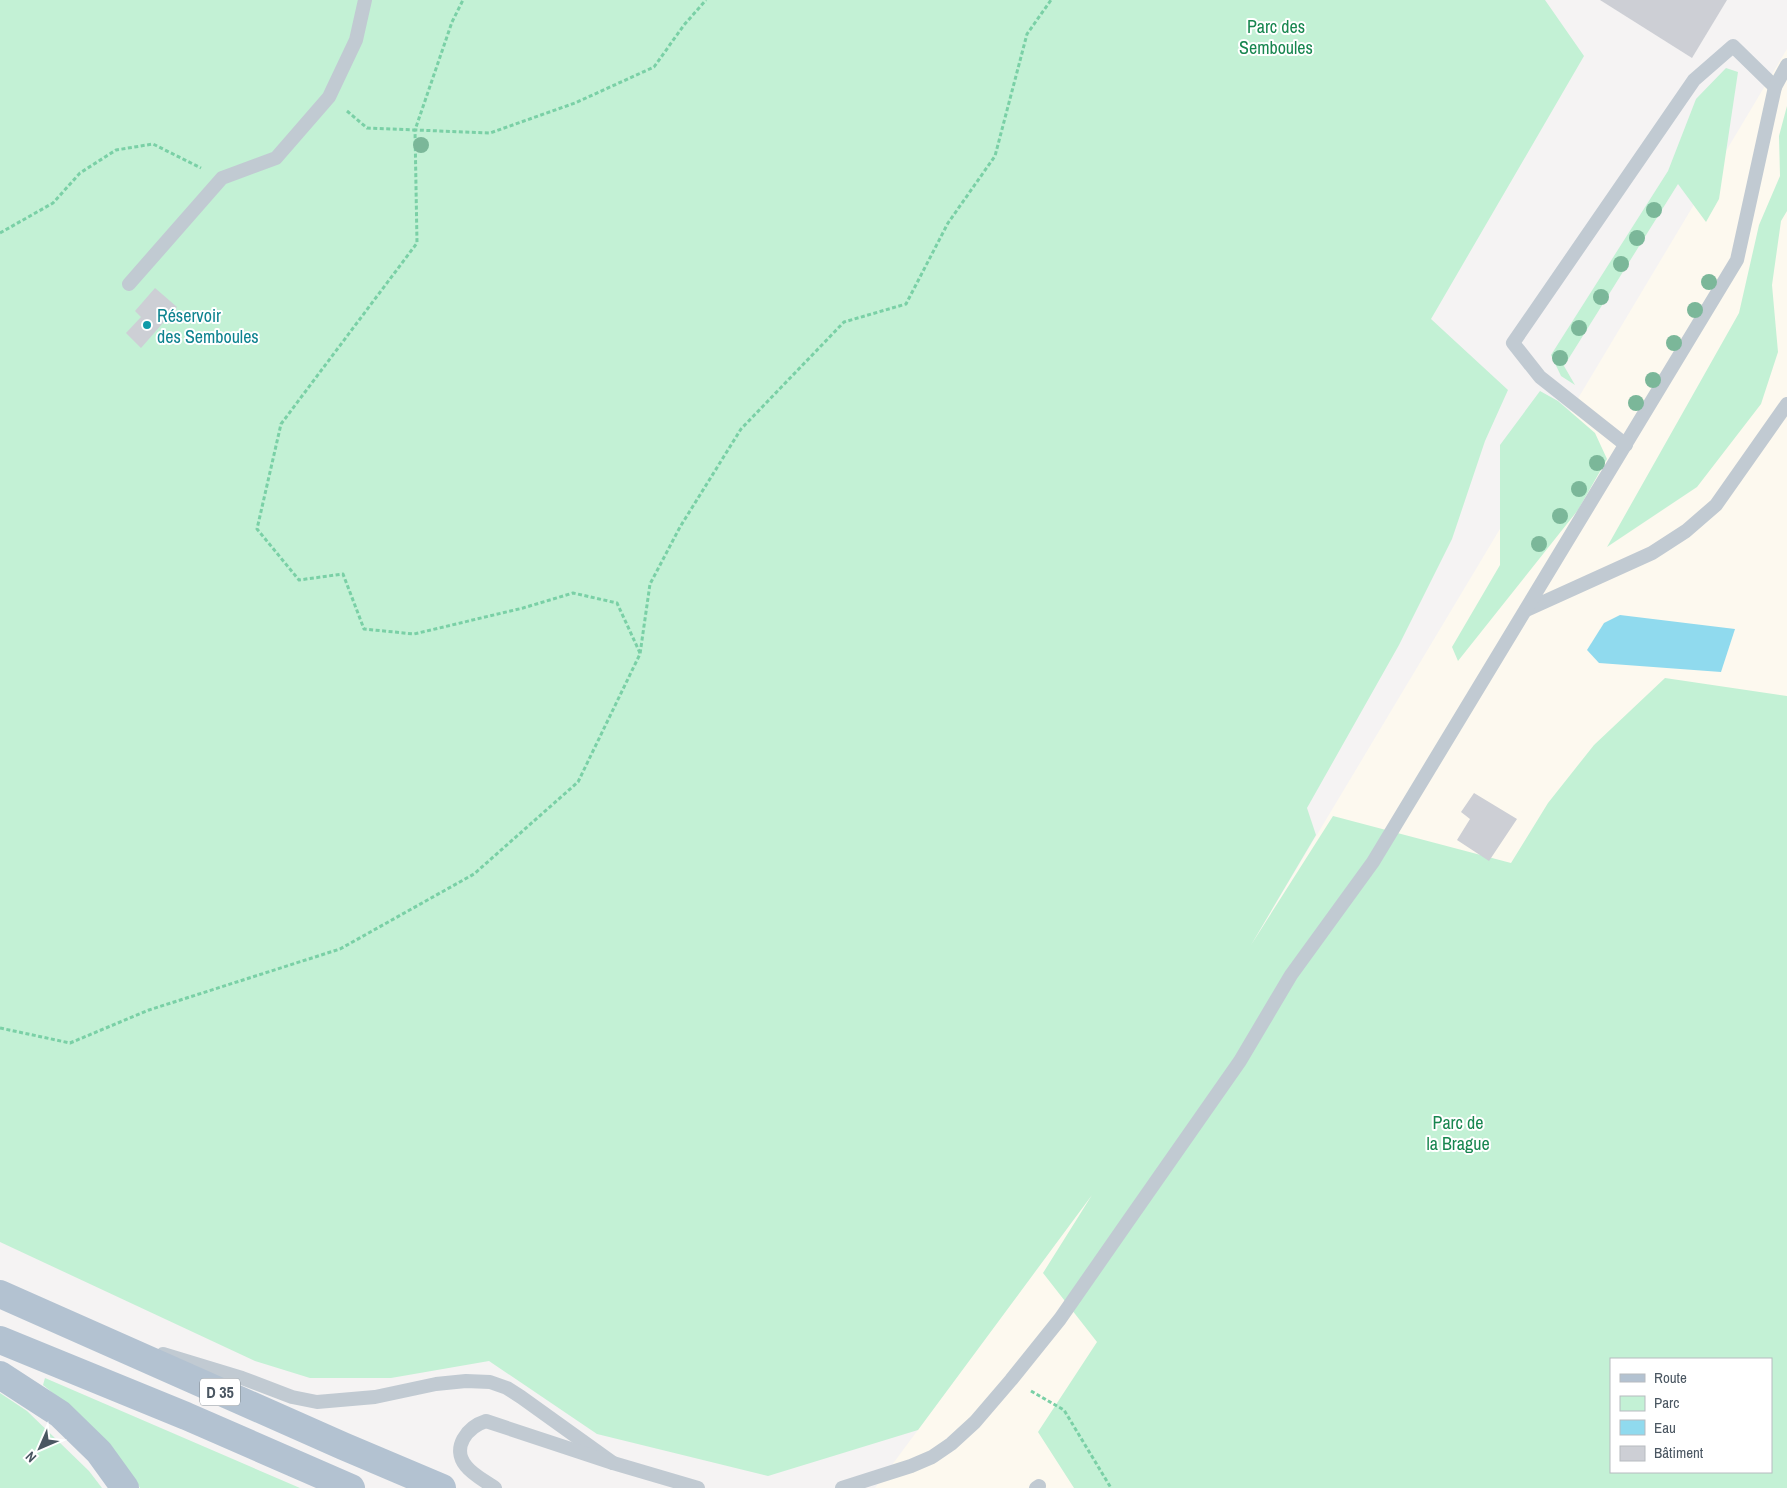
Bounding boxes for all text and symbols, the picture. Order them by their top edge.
park label: Parc des Semboules [1239,14,1313,60]
place label: Réservoir des Semboules [157,303,259,349]
marker: Réservoir des Semboules [141,319,153,331]
park label: Parc de la Brague [1426,1110,1490,1156]
legend [1610,1358,1772,1473]
text: Route [1654,1367,1687,1388]
road number: D 35 [200,1378,240,1405]
text: Parc [1654,1392,1679,1413]
text: Eau [1654,1417,1676,1438]
north arrow [15,1423,65,1473]
text: Bâtiment [1654,1442,1704,1463]
text: N [22,1448,40,1466]

